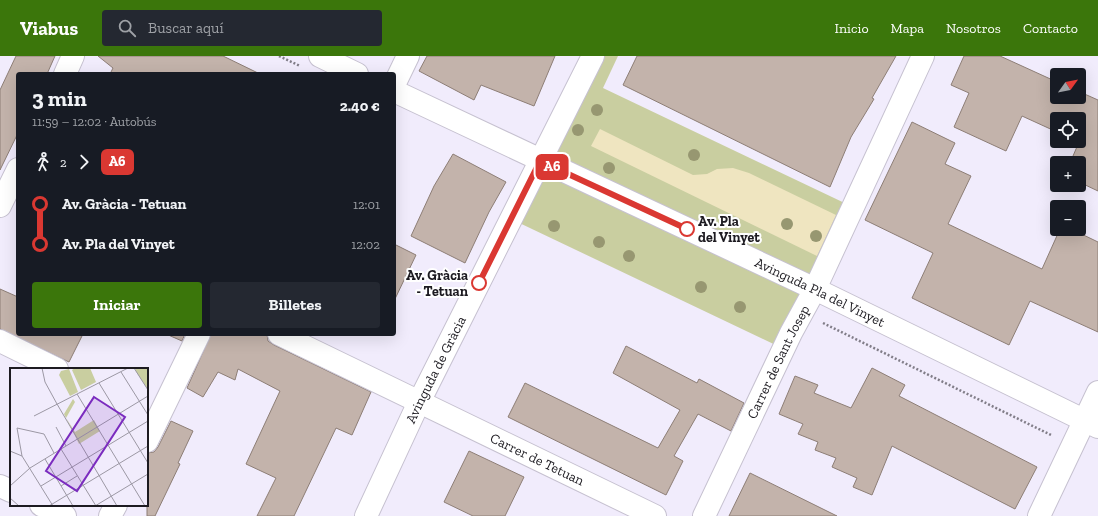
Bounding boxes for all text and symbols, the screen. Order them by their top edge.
search box [102,10,382,46]
text: Viabus [20,17,78,40]
icon: search [116,17,138,39]
text: Buscar aquí [148,19,224,37]
text: Inicio [835,20,869,37]
text: Mapa [891,20,924,37]
text: Nosotros [946,20,1001,37]
text: Contacto [1023,20,1078,37]
north arrow [1050,68,1086,104]
map controls [1050,68,1086,236]
text: 3 min [32,85,87,112]
text: 2.40 € [340,97,380,115]
button: locate [1050,112,1086,148]
text: 11:59 – 12:02 · Autobús [32,114,157,129]
icon: walk [32,151,54,173]
icon: forward [73,151,95,173]
text: A6 [109,153,126,170]
line badge: A6 [534,154,570,180]
text: 2 [60,155,67,170]
button: + [1050,156,1086,192]
text: A6 [544,158,560,175]
text: Av. Gràcia - Tetuan [62,195,187,213]
text: 12:01 [353,197,380,212]
button: − [1050,200,1086,236]
place label: Av. Pla del Vinyet [698,213,760,246]
marker: Av. Pla del Vinyet [679,221,695,237]
text: Av. Pla del Vinyet [62,235,175,253]
text: 12:02 [351,237,380,252]
street label: Avinguda Pla del Vinyet [752,253,889,331]
place label: Av. Gràcia - Tetuan [406,267,469,300]
marker: Av. Gràcia - Tetuan [471,275,487,291]
button: Iniciar [32,282,202,328]
button: Billetes [210,282,380,328]
street label: Carrer de Sant Josep [743,302,813,421]
street label: Avinguda de Gràcia [402,313,469,426]
inset map [10,368,148,506]
street label: Carrer de Tetuan [487,429,587,489]

